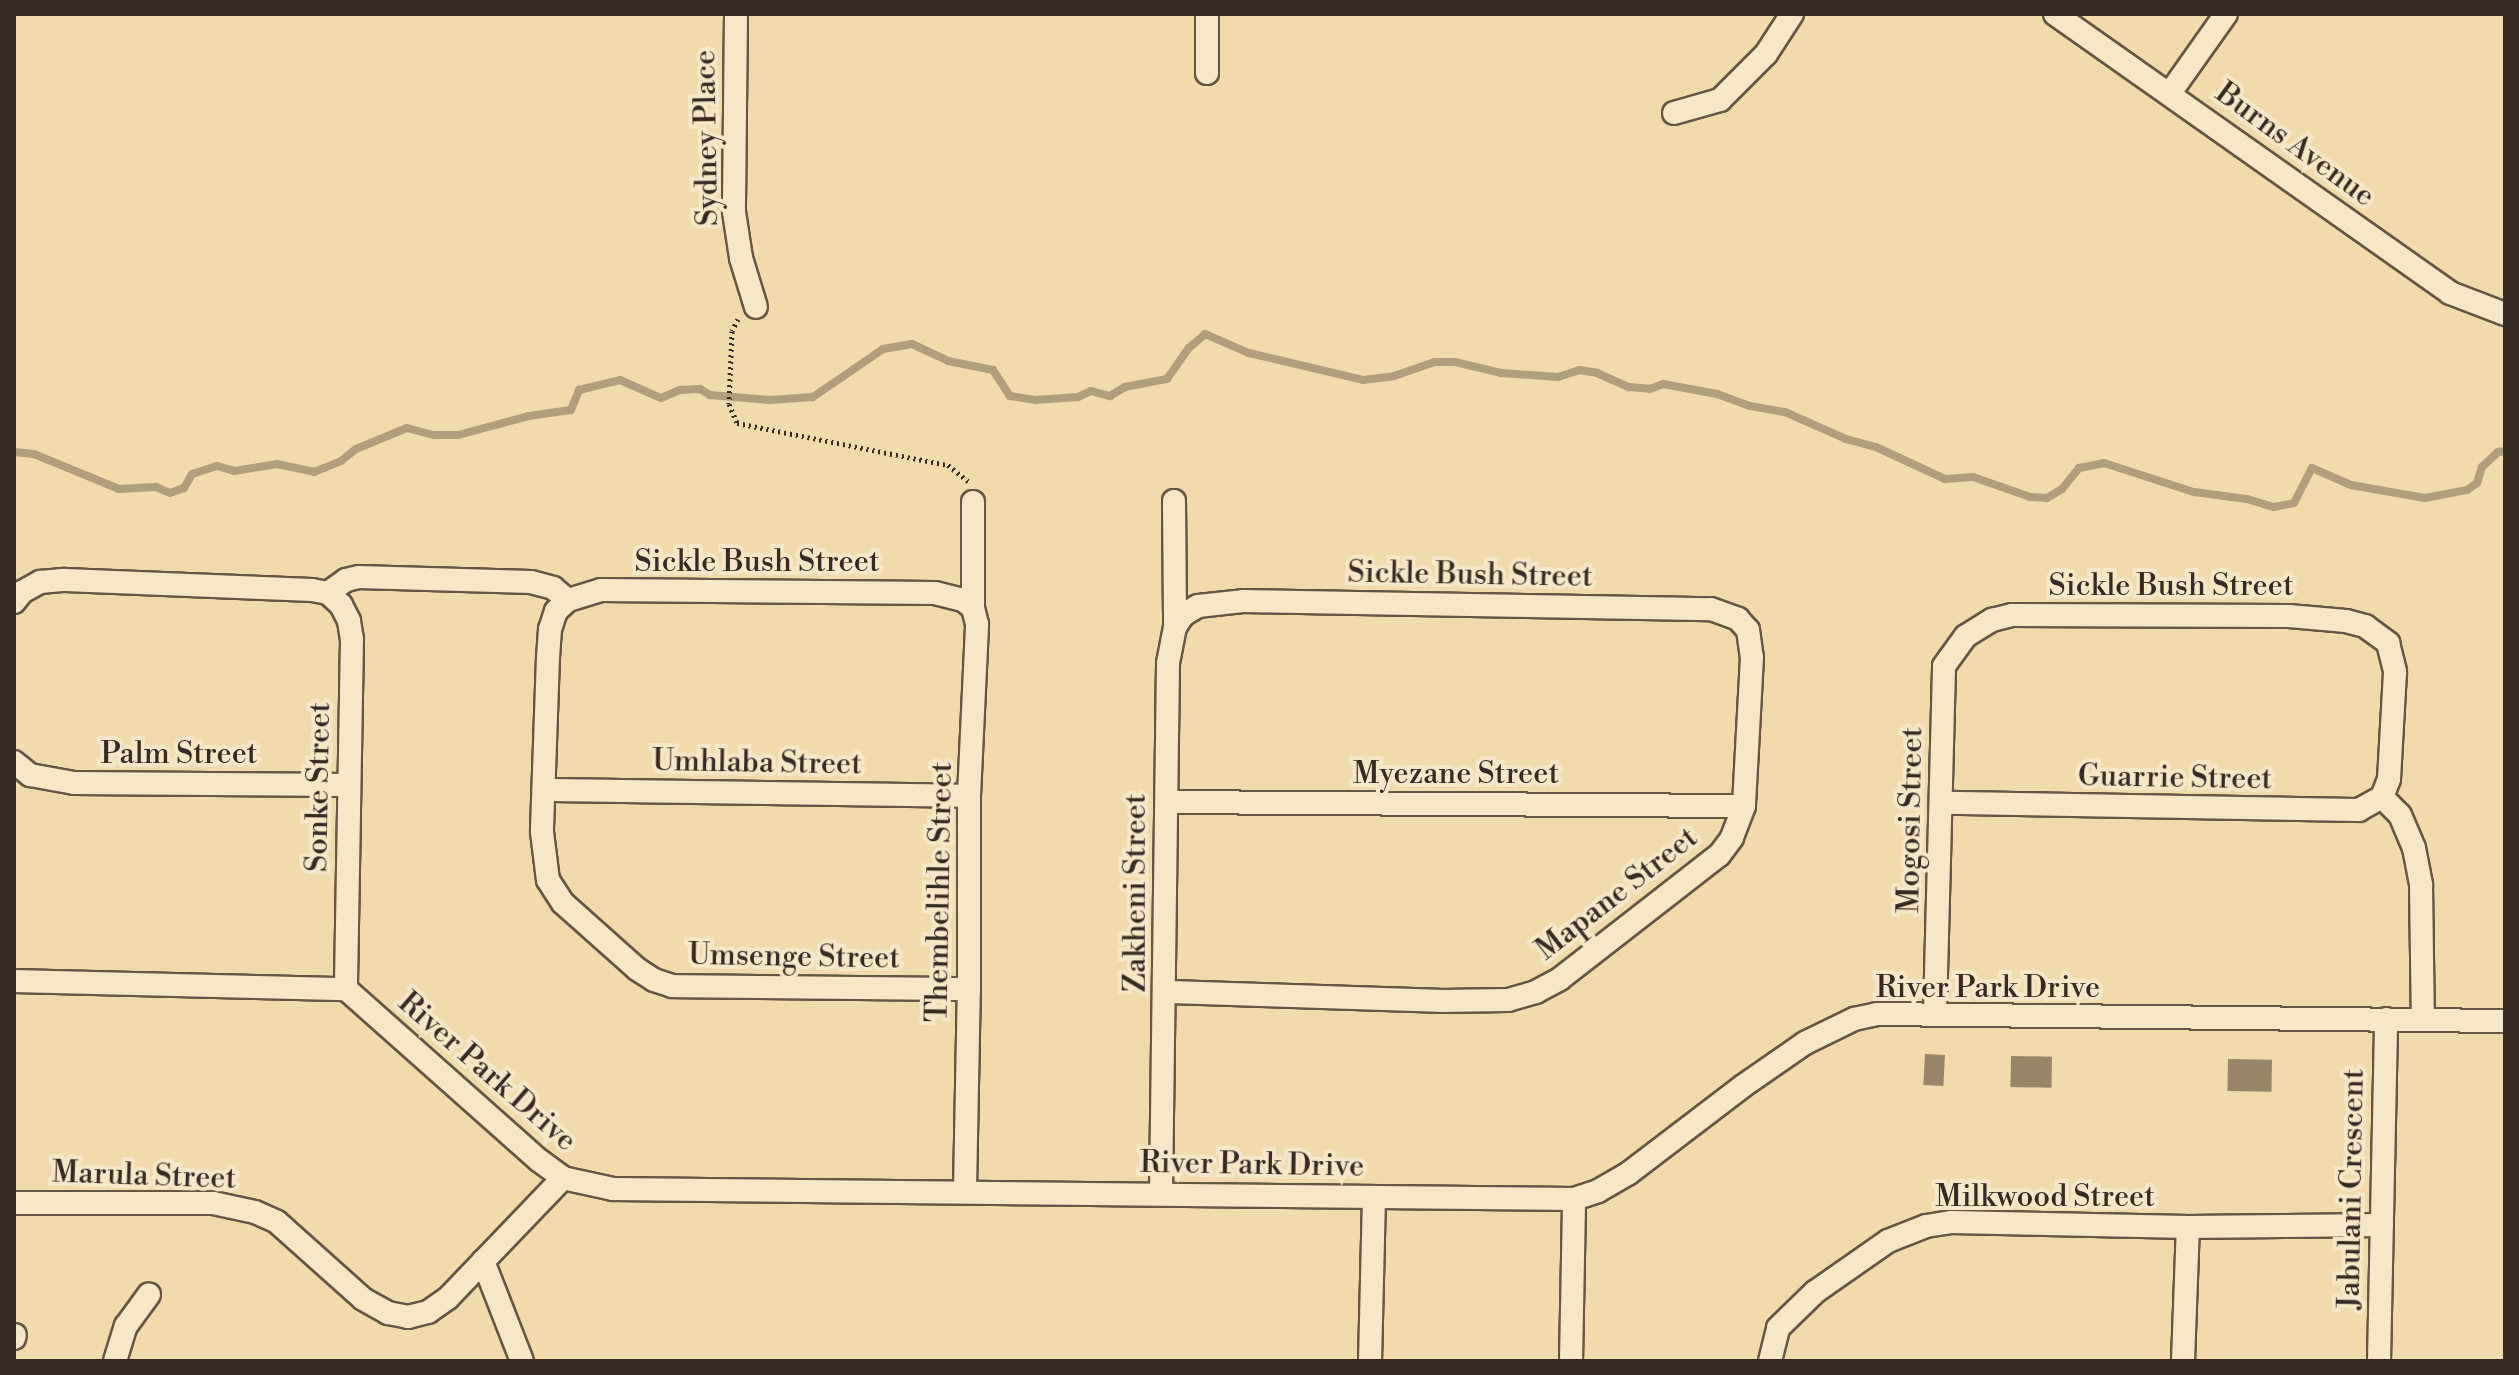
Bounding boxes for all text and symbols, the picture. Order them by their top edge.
street label: Sydney Place [687,49,727,227]
street label: Burns Avenue [2208,75,2382,215]
street label: Sickle Bush Street [634,544,880,580]
street label: Sickle Bush Street [1347,555,1593,595]
street label: Sickle Bush Street [2048,568,2294,604]
street label: Sonke Street [300,702,338,872]
street label: Mogosi Street [1891,726,1931,914]
street label: Palm Street [101,736,257,772]
street label: Umhlaba Street [652,743,862,783]
street label: Myezane Street [1353,756,1559,792]
street label: Guarrie Street [2078,758,2272,798]
street label: Thembelihle Street [920,761,960,1023]
street label: Zakheni Street [1118,794,1154,992]
street label: Mapane Street [1529,820,1705,968]
street label: Umsenge Street [688,937,900,977]
street label: River Park Drive [1876,970,2100,1006]
street label: River Park Drive [391,985,583,1159]
street label: Jabulani Crescent [2332,1068,2372,1310]
street label: River Park Drive [1140,1145,1364,1185]
street label: Marula Street [51,1155,237,1197]
street label: Milkwood Street [1935,1179,2155,1215]

